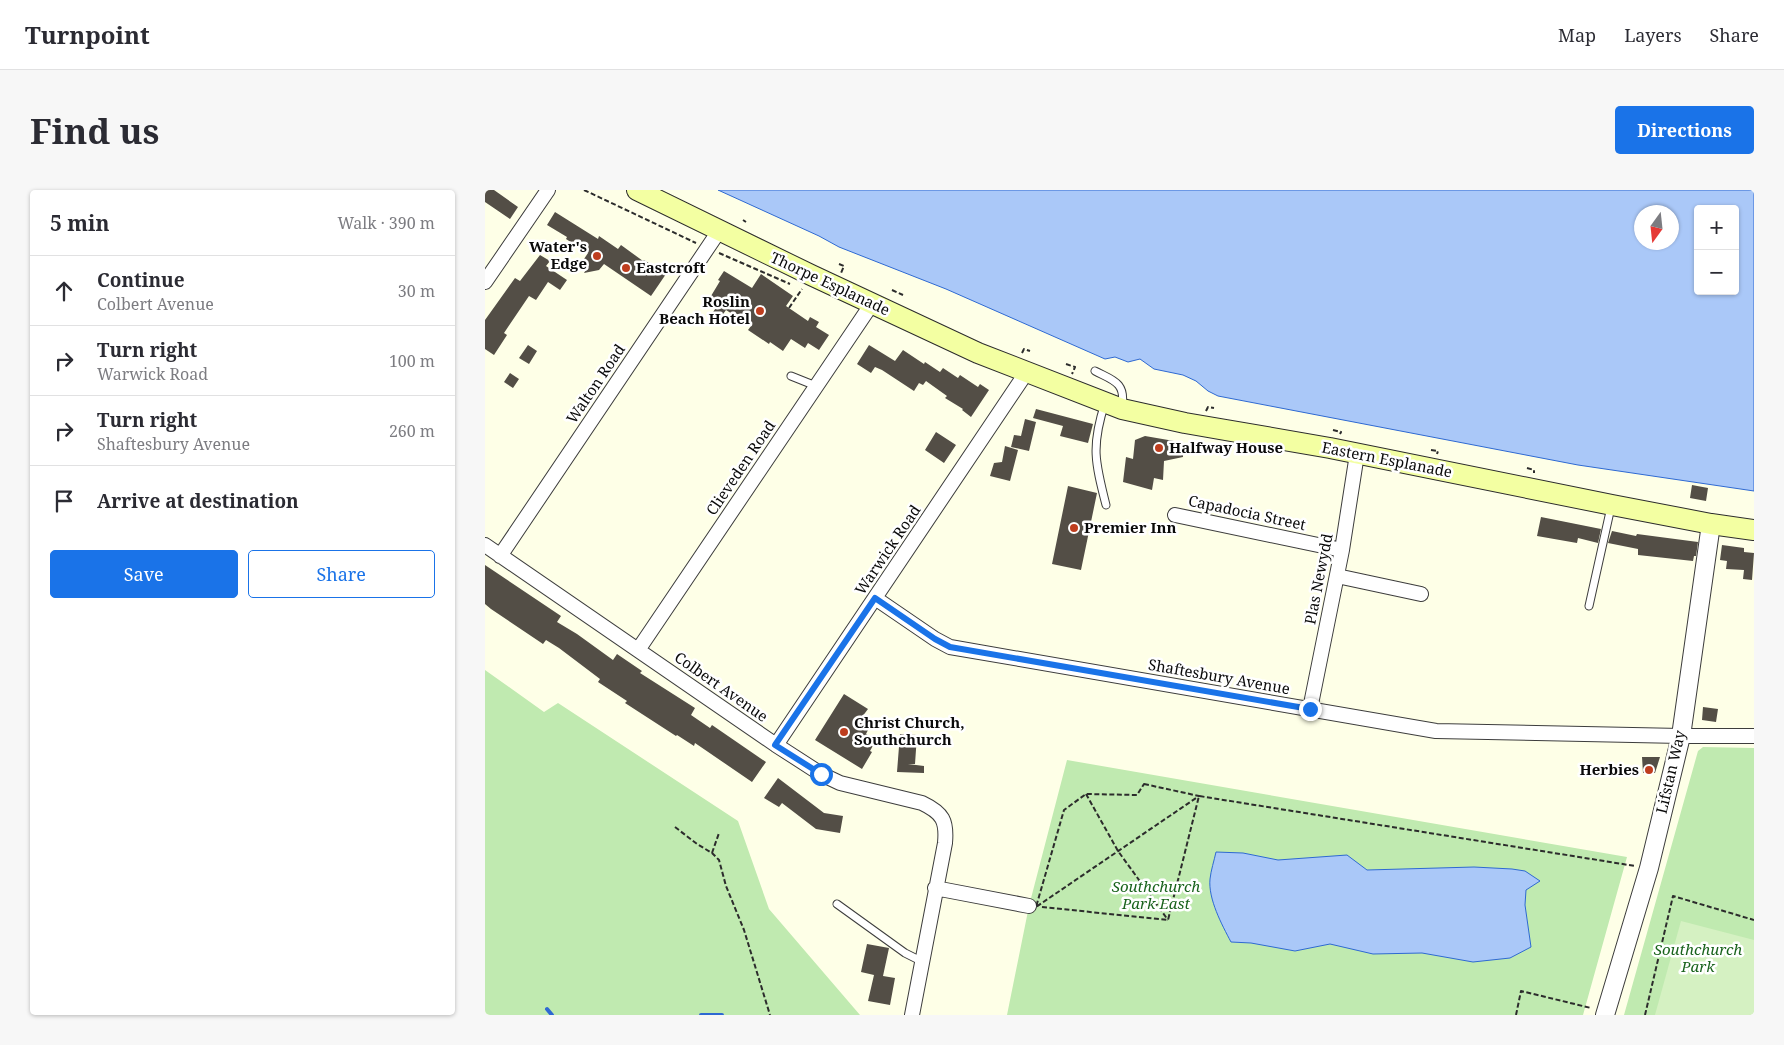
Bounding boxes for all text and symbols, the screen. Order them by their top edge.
text: Turnpoint [25,18,150,51]
text: Map [1558,23,1596,47]
text: Layers [1624,23,1682,47]
text: Share [1710,23,1759,47]
button: Directions [1615,106,1754,154]
text: Find us [30,107,159,154]
north arrow [1634,205,1679,250]
map controls [1694,205,1739,295]
button: + [1694,205,1739,250]
text: 5 min [50,209,109,237]
text: Walk · 390 m [338,212,435,234]
place label: Water's Edge [529,236,587,273]
street label: Thorpe Esplanade [768,247,893,319]
marker: Water's Edge [591,250,603,262]
button: − [1694,250,1739,295]
place label: Eastcroft [636,257,705,277]
marker: Eastcroft [620,262,632,274]
text: Continue [97,267,185,293]
icon: ahead [50,277,78,305]
text: 30 m [398,280,435,302]
place label: Roslin Beach Hotel [659,291,751,328]
text: Colbert Avenue [97,293,214,315]
marker: Roslin Beach Hotel [754,305,766,317]
text: Turn right [97,337,197,363]
street label: Walton Road [561,340,629,427]
icon: right [50,347,78,375]
text: 100 m [389,350,435,372]
text: Warwick Road [97,363,208,385]
text: Turn right [97,407,197,433]
street label: Clieveden Road [701,416,779,519]
icon: right [50,417,78,445]
text: 260 m [389,420,435,442]
text: Shaftesbury Avenue [97,433,250,455]
place label: Halfway House [1169,437,1283,457]
street label: Eastern Esplanade [1320,437,1454,481]
marker: Halfway House [1153,442,1165,454]
icon: arrive [50,487,78,515]
text: Arrive at destination [97,488,299,514]
street label: Capadocia Street [1187,490,1308,534]
street label: Warwick Road [850,501,925,598]
place label: Premier Inn [1084,517,1176,537]
marker: Premier Inn [1068,522,1080,534]
street label: Plas Newydd [1299,532,1337,626]
button: Save [50,550,238,598]
button: Share [248,550,435,598]
street label: Colbert Avenue [671,647,772,726]
street label: Shaftesbury Avenue [1147,654,1292,698]
route end [1299,698,1322,721]
place label: Christ Church, Southchurch [854,712,965,749]
marker: Christ Church, Southchurch [838,726,850,738]
street label: Lifstan Way [1651,728,1689,815]
place label: Herbies [1579,759,1639,779]
route start [810,763,833,786]
marker: Herbies [1643,764,1655,776]
park label: Southchurch Park East [1112,876,1200,913]
park label: Southchurch Park [1654,939,1742,976]

